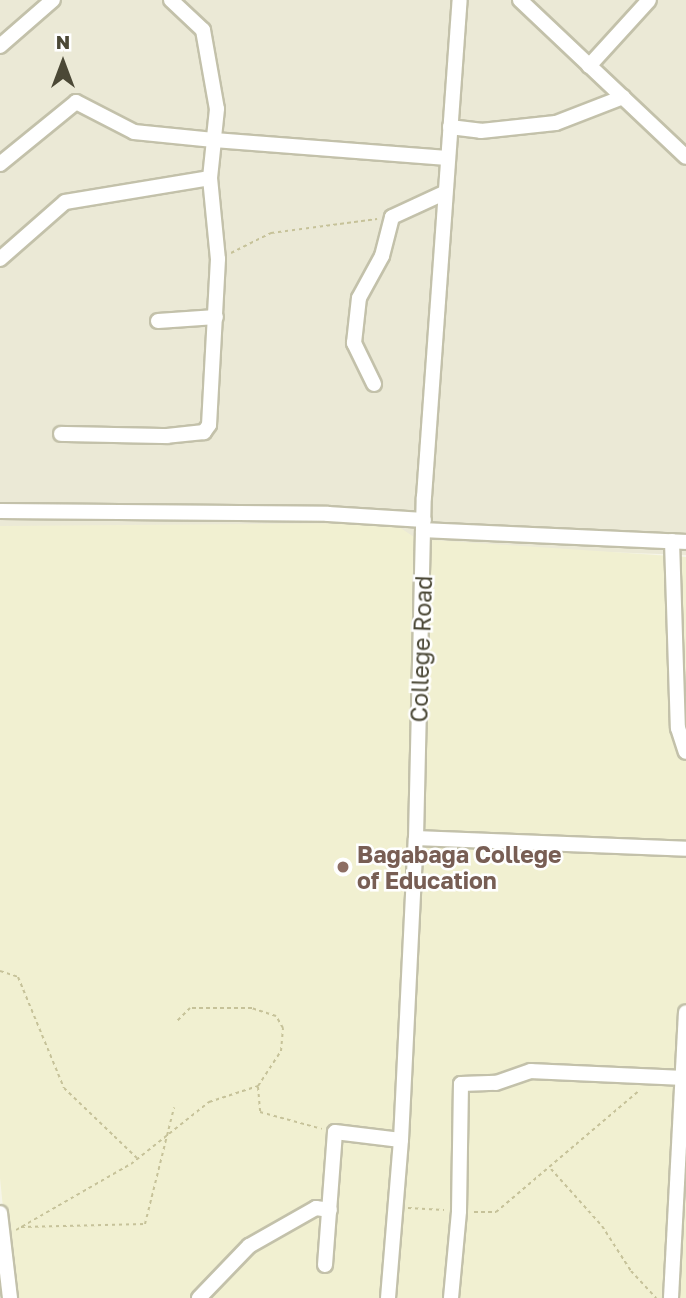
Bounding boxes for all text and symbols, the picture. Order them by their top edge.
north arrow [28,28,98,98]
text: N [56,30,70,53]
street label: College Road [405,575,437,723]
place label: Bagabaga College of Education [357,840,561,894]
marker: Bagabaga College of Education [335,859,351,875]

